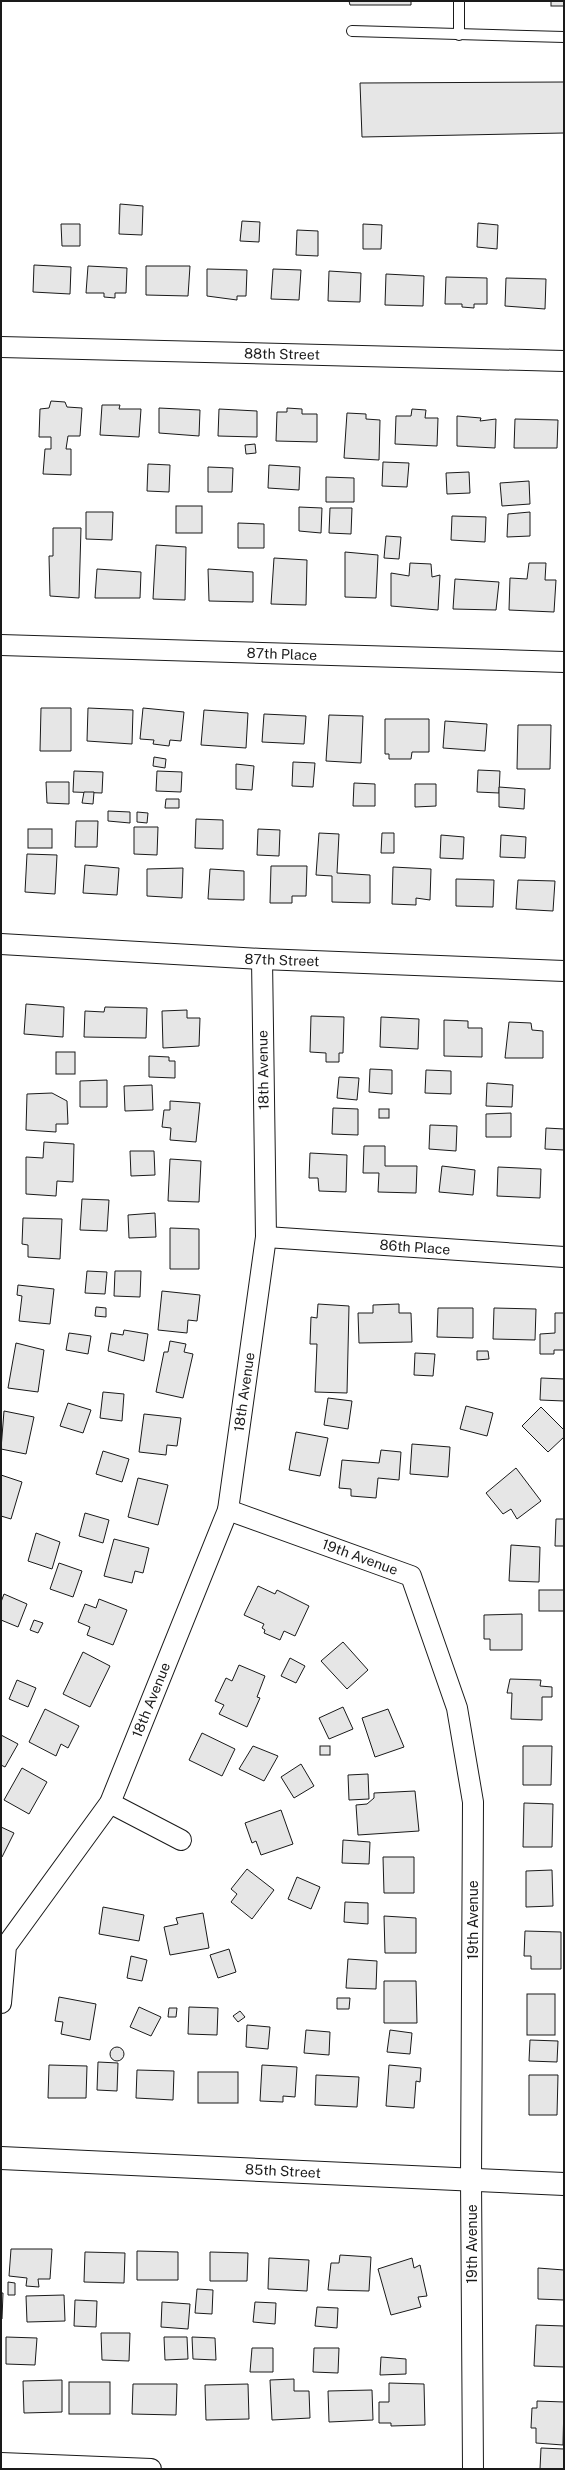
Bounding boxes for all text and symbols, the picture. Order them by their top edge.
street label: 88th Street [244,345,320,363]
street label: 87th Place [247,645,318,663]
street label: 87th Street [244,951,320,969]
street label: 18th Avenue [254,1030,272,1110]
street label: 86th Place [379,1237,451,1257]
street label: 18th Avenue [231,1351,257,1433]
street label: 19th Avenue [320,1536,400,1578]
street label: 18th Avenue [129,1660,173,1740]
street label: 19th Avenue [465,1880,481,1960]
street label: 85th Street [245,2161,321,2181]
street label: 19th Avenue [464,2204,480,2284]

